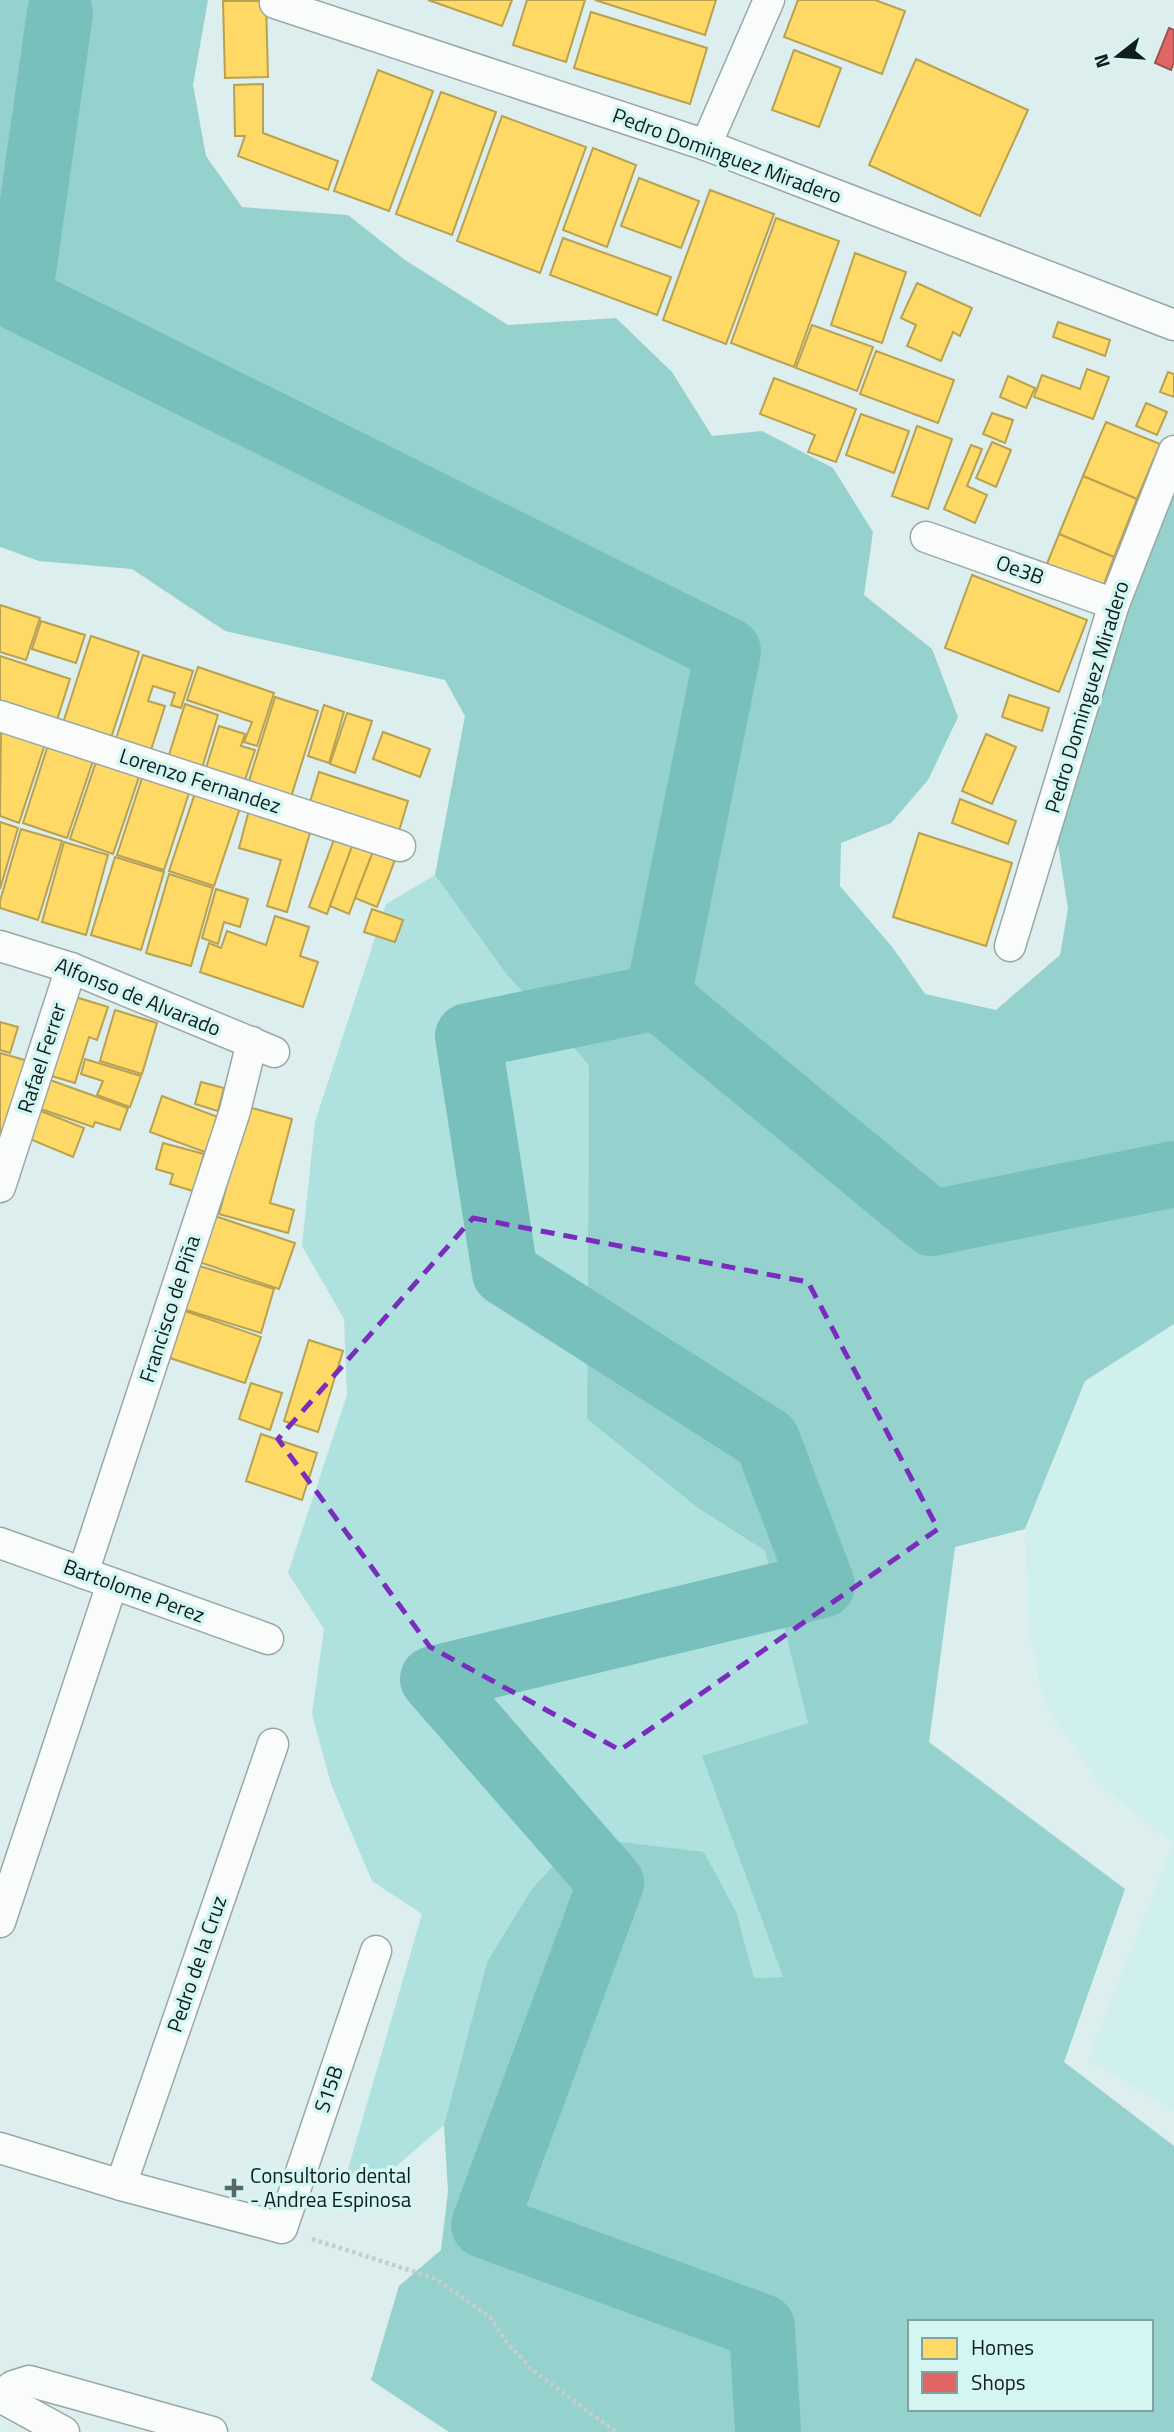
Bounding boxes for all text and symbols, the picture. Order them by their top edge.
north arrow [1083,21,1153,91]
text: N [1085,51,1117,72]
street label: Pedro Dominguez Miradero [608,99,846,211]
street label: Oe3B [992,546,1049,593]
street label: Pedro Dominguez Miradero [1035,577,1137,817]
street label: Lorenzo Fernandez [115,739,285,821]
street label: Alfonso de Alvarado [51,948,226,1044]
street label: Rafael Ferrer [8,998,74,1117]
street label: Francisco de Piña [130,1230,208,1386]
street label: Bartolome Perez [59,1550,209,1630]
street label: Pedro de la Cruz [158,1891,234,2036]
street label: S15B [305,2061,351,2117]
place label: Consultorio dental - Andrea Espinosa [250,2159,412,2215]
marker: Consultorio dental - Andrea Espinosa [224,2178,244,2198]
legend [908,2320,1153,2411]
text: Homes [971,2331,1034,2363]
text: Shops [971,2366,1026,2398]

